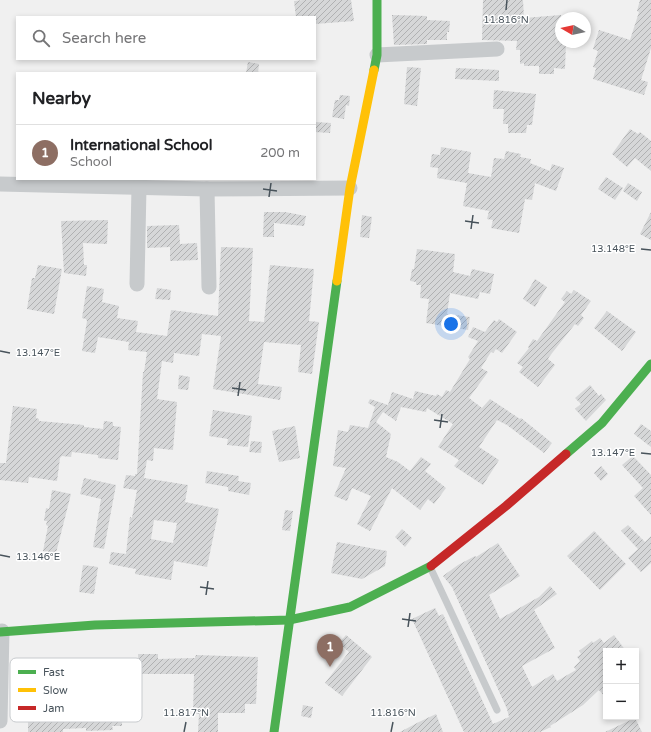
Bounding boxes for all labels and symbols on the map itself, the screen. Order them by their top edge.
north arrow [555,12,591,48]
text: 11.816°N [483,14,529,26]
text: 13.148°E [591,243,635,255]
your location [441,314,461,334]
text: 13.147°E [16,347,60,359]
text: 13.147°E [591,447,635,459]
text: 13.146°E [16,551,60,563]
pin: 1 [317,634,343,667]
legend [10,658,142,722]
text: Fast [43,666,64,679]
text: Slow [43,684,68,697]
text: Jam [43,702,64,715]
text: 11.817°N [163,707,209,719]
text: 11.816°N [370,707,416,719]

